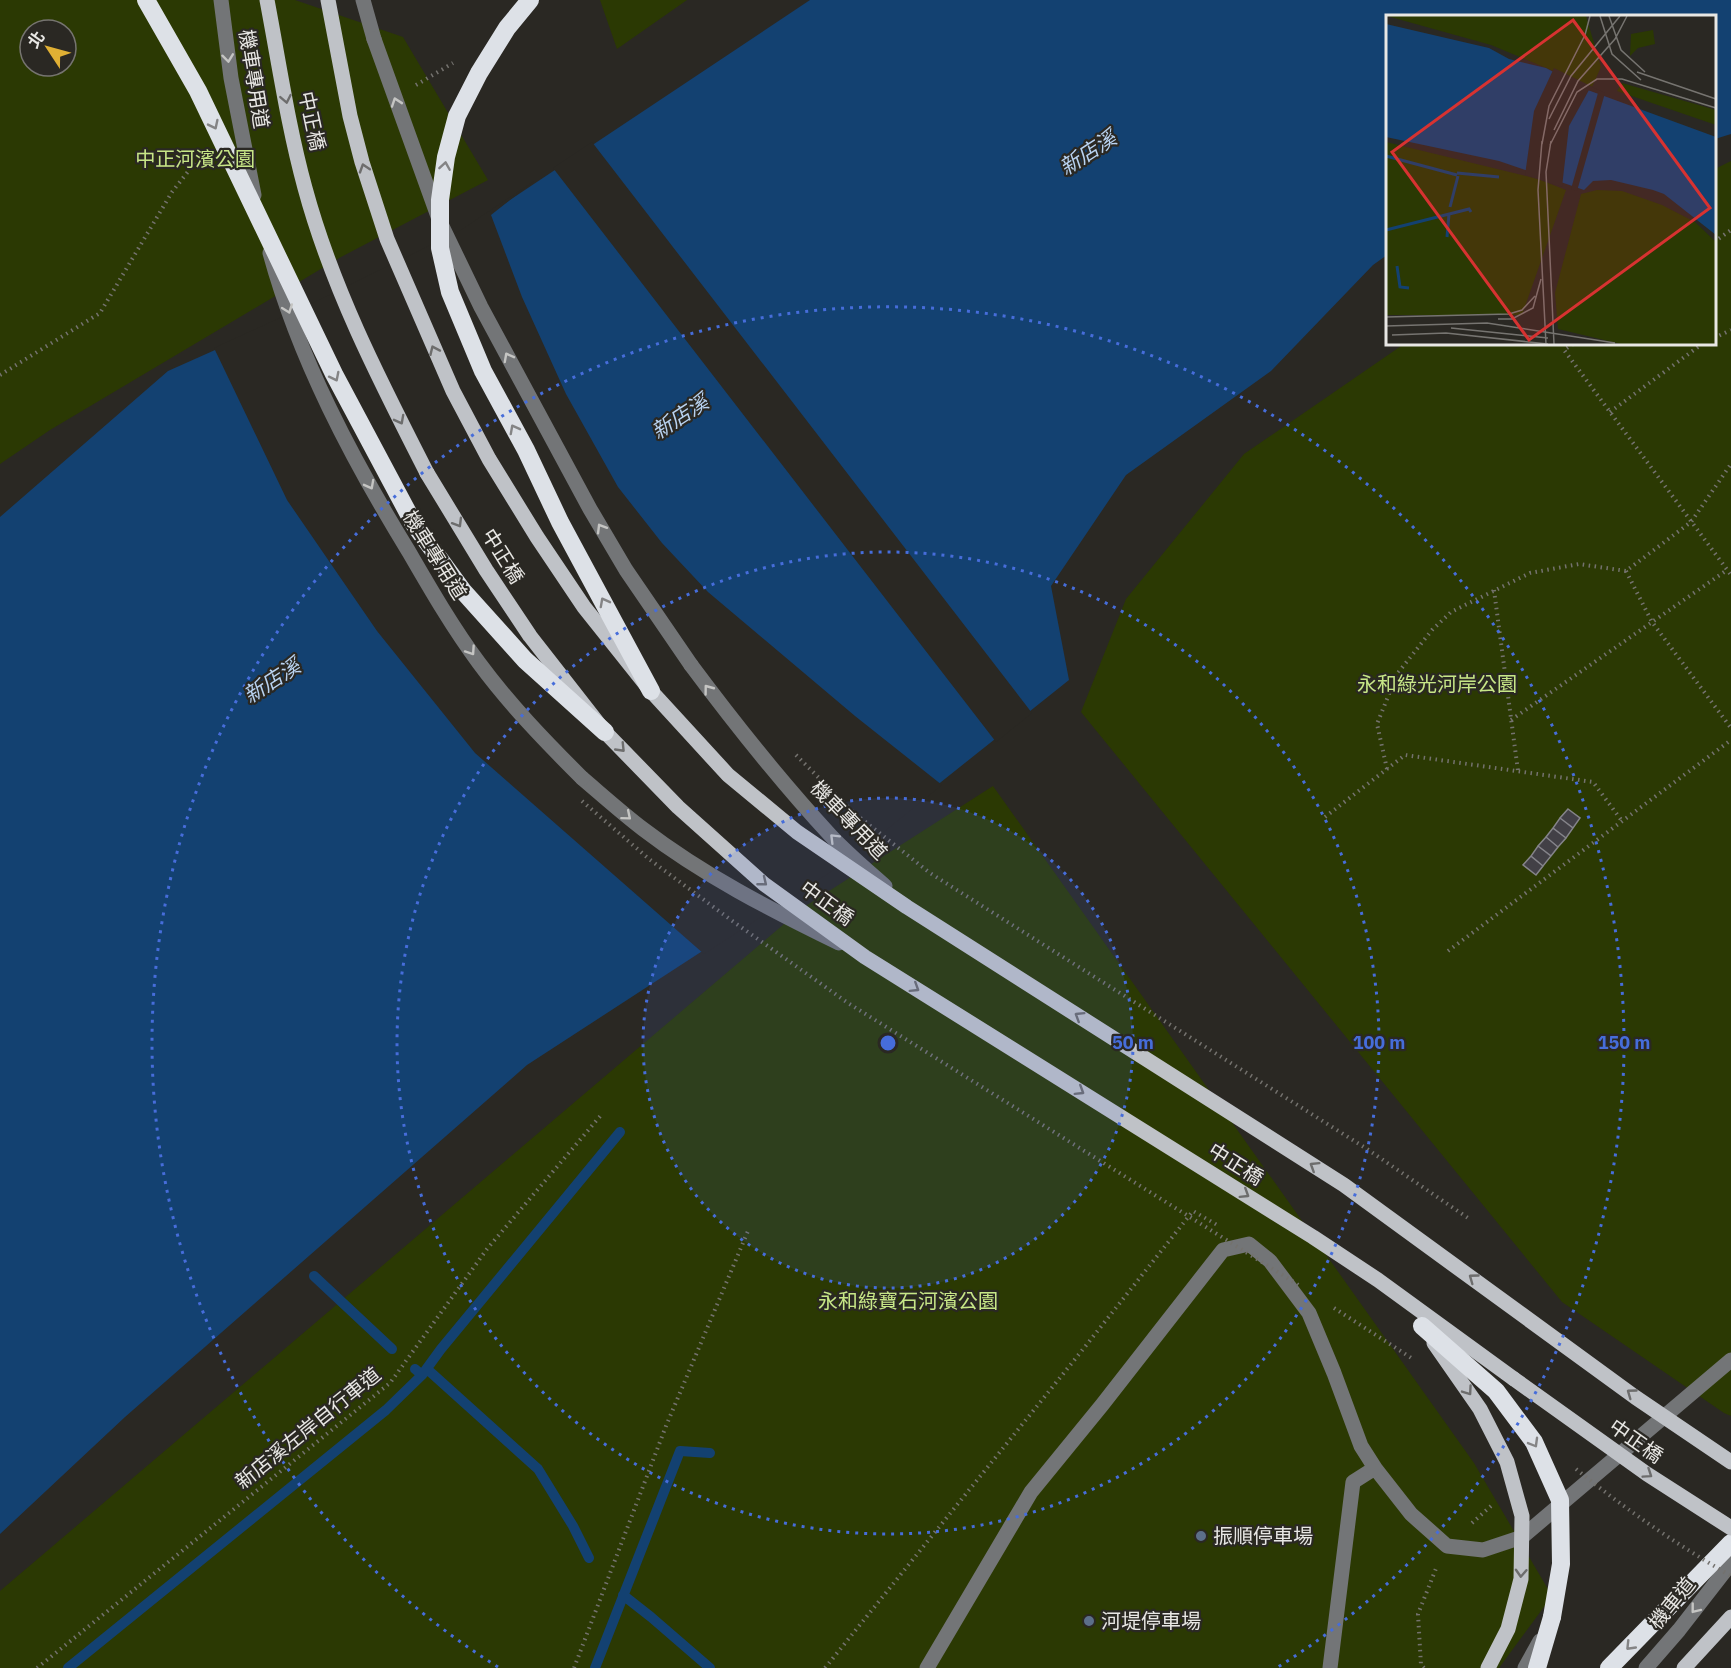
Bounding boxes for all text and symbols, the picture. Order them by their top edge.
inset map [1386,15,1716,345]
north arrow [18,18,78,78]
text: 北 [23,27,49,52]
street label: 機車專用道 [233,27,276,130]
one-way arrow [222,53,234,63]
street label: 中正橋 [293,89,332,153]
one-way arrow [279,93,292,103]
one-way arrow [391,97,403,108]
one-way arrow [207,119,219,130]
water label: 新店溪 [1053,122,1124,181]
park label: 中正河濱公園 [135,145,255,172]
one-way arrow [438,161,450,171]
one-way arrow [359,163,371,174]
one-way arrow [280,303,293,313]
one-way arrow [430,345,442,356]
one-way arrow [504,353,515,363]
one-way arrow [328,370,339,381]
water label: 新店溪 [645,386,716,445]
one-way arrow [392,413,404,424]
one-way arrow [510,425,521,436]
one-way arrow [362,479,374,490]
street label: 機車專用道 [397,505,473,604]
one-way arrow [450,517,462,527]
street label: 中正橋 [476,523,531,588]
one-way arrow [597,524,609,534]
one-way arrow [600,598,611,609]
one-way arrow [464,645,475,656]
water label: 新店溪 [237,650,308,709]
park label: 永和綠光河岸公園 [1357,670,1517,697]
one-way arrow [704,684,715,695]
one-way arrow [614,742,625,752]
street label: 機車專用道 [805,774,894,865]
one-way arrow [620,808,631,819]
one-way arrow [830,834,841,845]
street label: 中正橋 [795,874,859,931]
one-way arrow [756,875,767,886]
one-way arrow [909,980,919,992]
one-way arrow [1075,1012,1086,1023]
text: 50 m [1112,1031,1154,1054]
text: 100 m [1353,1031,1405,1054]
text: 150 m [1598,1031,1650,1054]
centre of rings [878,1033,898,1053]
one-way arrow [1073,1084,1084,1095]
street label: 中正橋 [1204,1136,1269,1191]
one-way arrow [1310,1161,1320,1173]
one-way arrow [1239,1187,1249,1199]
one-way arrow [1469,1274,1480,1285]
park label: 永和綠寶石河濱公園 [818,1287,998,1314]
street label: 新店溪左岸自行車道 [229,1360,386,1495]
one-way arrow [1461,1384,1472,1395]
one-way arrow [1626,1389,1637,1400]
street label: 中正橋 [1604,1412,1669,1469]
one-way arrow [1526,1437,1538,1448]
one-way arrow [1641,1467,1652,1478]
place label: 振順停車場 [1213,1522,1313,1549]
marker: 振順停車場 [1194,1529,1208,1543]
one-way arrow [1514,1569,1527,1578]
street label: 機車道 [1642,1571,1701,1634]
one-way arrow [1691,1603,1702,1614]
place label: 河堤停車場 [1101,1607,1201,1634]
marker: 河堤停車場 [1082,1614,1096,1628]
one-way arrow [1627,1639,1638,1650]

